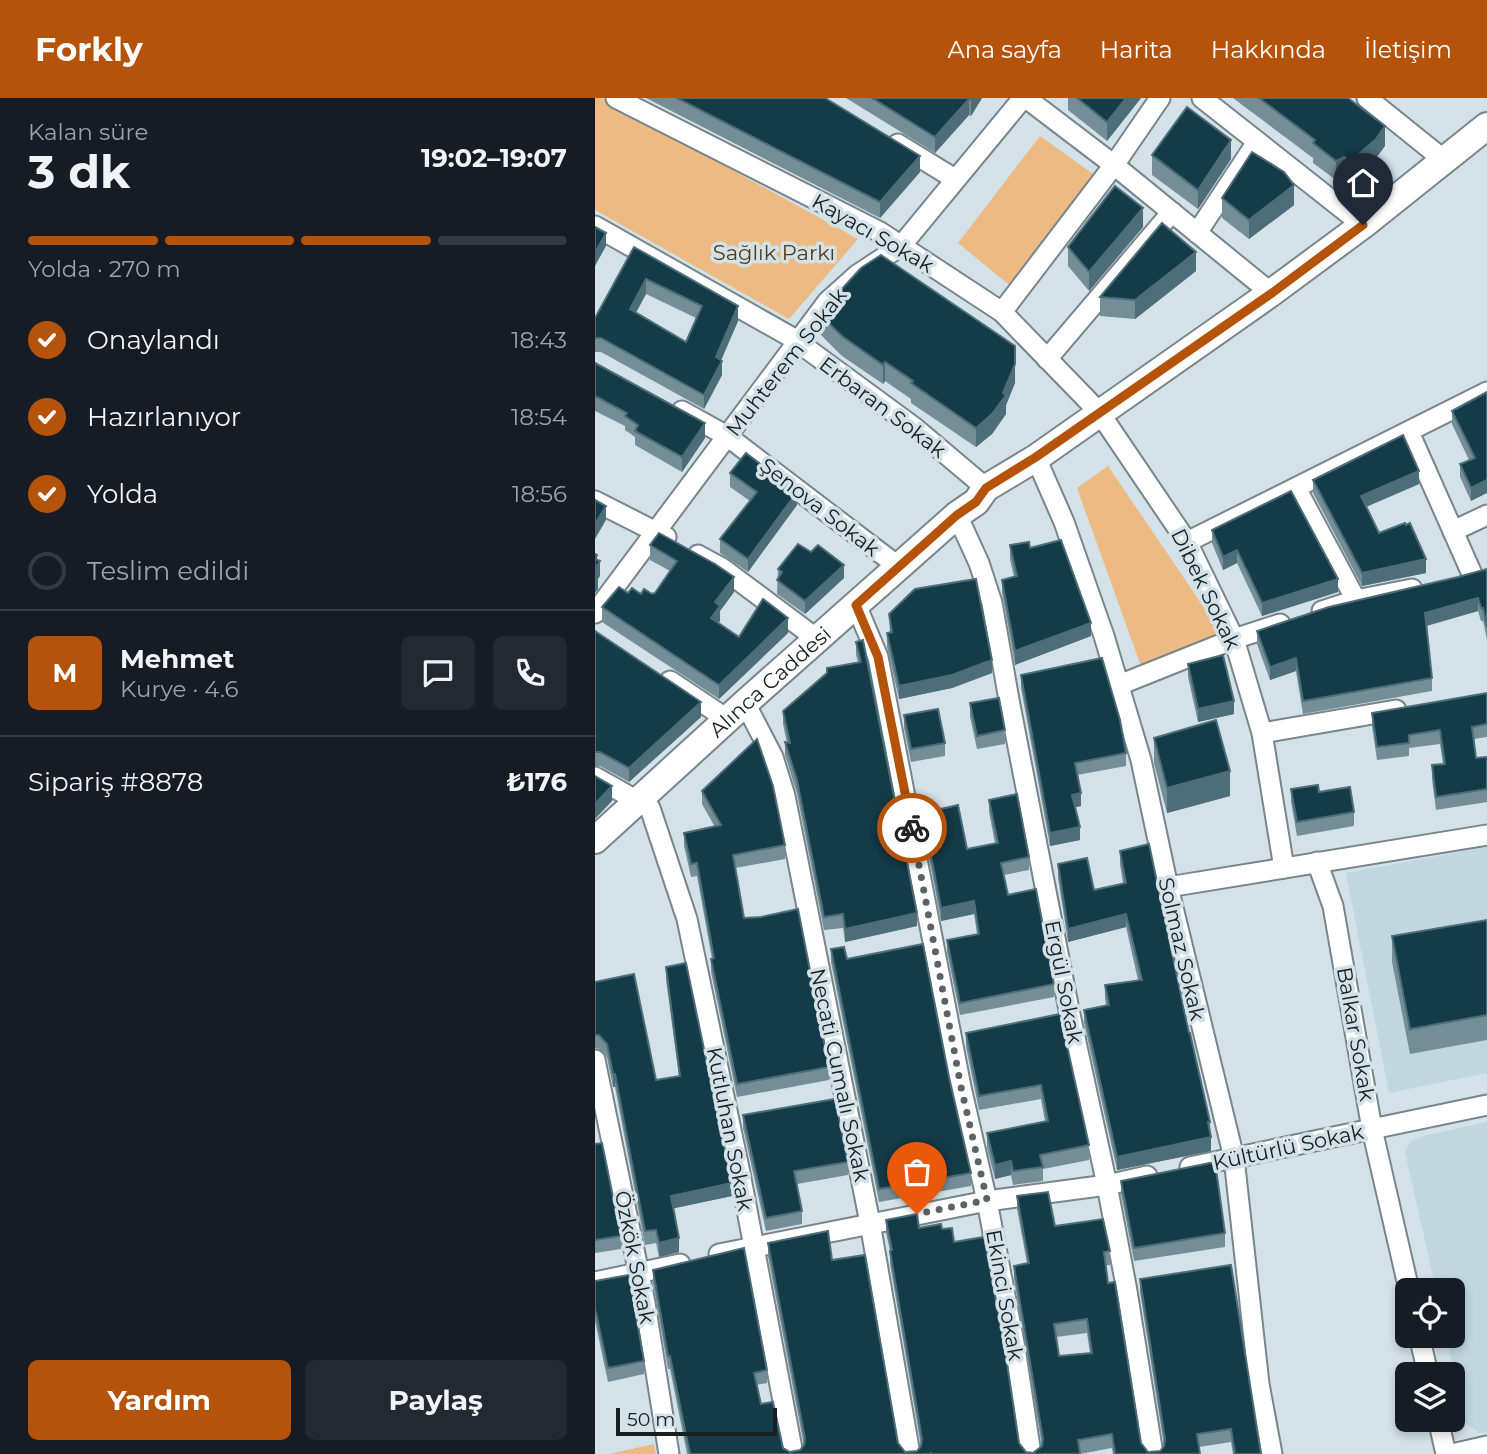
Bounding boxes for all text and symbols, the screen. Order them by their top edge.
text: Forkly [35,29,143,69]
text: Ana sayfa [947,35,1062,64]
text: Harita [1100,35,1173,64]
text: Hakkında [1211,35,1326,64]
text: İletişim [1364,35,1452,64]
text: Kalan süre [28,118,148,146]
text: 19:02–19:07 [421,142,567,174]
text: 3 dk [28,143,130,200]
pin [1333,153,1393,225]
icon: home [1344,164,1382,202]
street label: Kayacı Sokak [808,188,939,278]
park label: Sağlık Parkı [713,240,835,265]
text: Yolda · 270 m [28,255,181,283]
street label: Muhterem Sokak [720,283,852,441]
icon: check [28,321,66,359]
text: Onaylandı [87,324,220,356]
text: 18:43 [511,326,567,354]
street label: Erbaran Sokak [815,351,952,463]
icon: check [28,398,66,436]
text: Hazırlanıyor [87,401,241,433]
text: 18:54 [511,403,567,431]
street label: Şenova Sokak [755,453,885,562]
icon: check [28,475,66,513]
text: Yolda [87,478,158,510]
text: 18:56 [512,480,567,508]
street label: Dibek Sokak [1166,524,1246,654]
text: Teslim edildi [87,555,249,587]
street label: Alınca Caddesi [704,621,836,742]
button: chat [401,636,475,710]
button: phone [493,636,567,710]
text: Mehmet [120,643,234,675]
text: M [53,657,77,689]
text: Kurye · 4.6 [120,675,239,703]
text: Sipariş #8878 [28,766,203,798]
text: ₺176 [506,766,567,798]
courier [877,793,947,863]
icon: bike [893,809,931,847]
street label: Solmaz Sokak [1153,875,1211,1023]
street label: Ergül Sokak [1040,918,1088,1046]
street label: Balkar Sokak [1332,965,1380,1104]
street label: Necati Cumalı Sokak [805,966,875,1184]
street label: Kutluhan Sokak [702,1045,758,1214]
street label: Kültürlü Sokak [1210,1119,1366,1175]
pin [887,1142,947,1214]
icon: bag [898,1153,936,1191]
street label: Özkök Sokak [610,1188,660,1326]
street label: Ekinci Sokak [981,1228,1029,1363]
map controls [1395,1278,1465,1432]
button: locate [1395,1278,1465,1348]
button: Yardım [28,1360,291,1440]
button: Paylaş [305,1360,567,1440]
button: layers [1395,1362,1465,1432]
scale bar [616,1405,777,1437]
text: 50 m [627,1408,675,1431]

